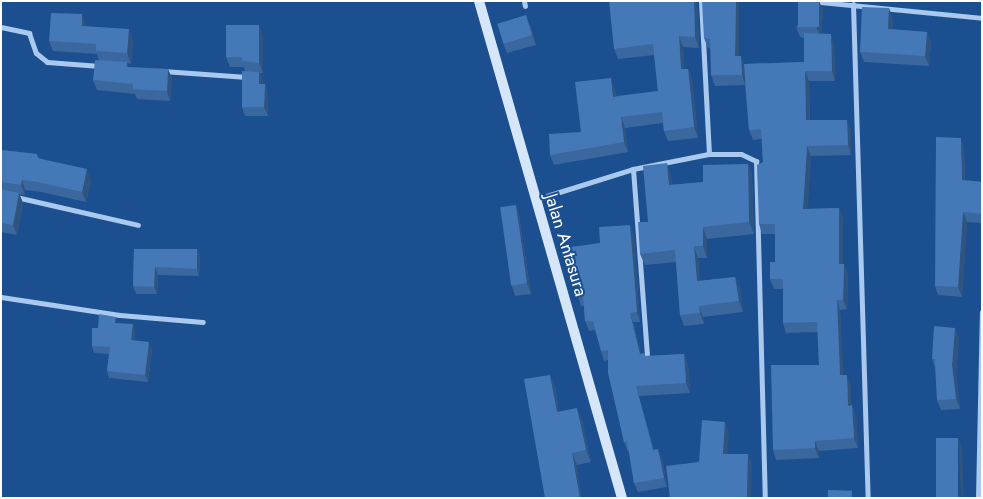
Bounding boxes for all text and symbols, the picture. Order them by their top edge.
street label: Jalan Antasura [540,191,592,299]

